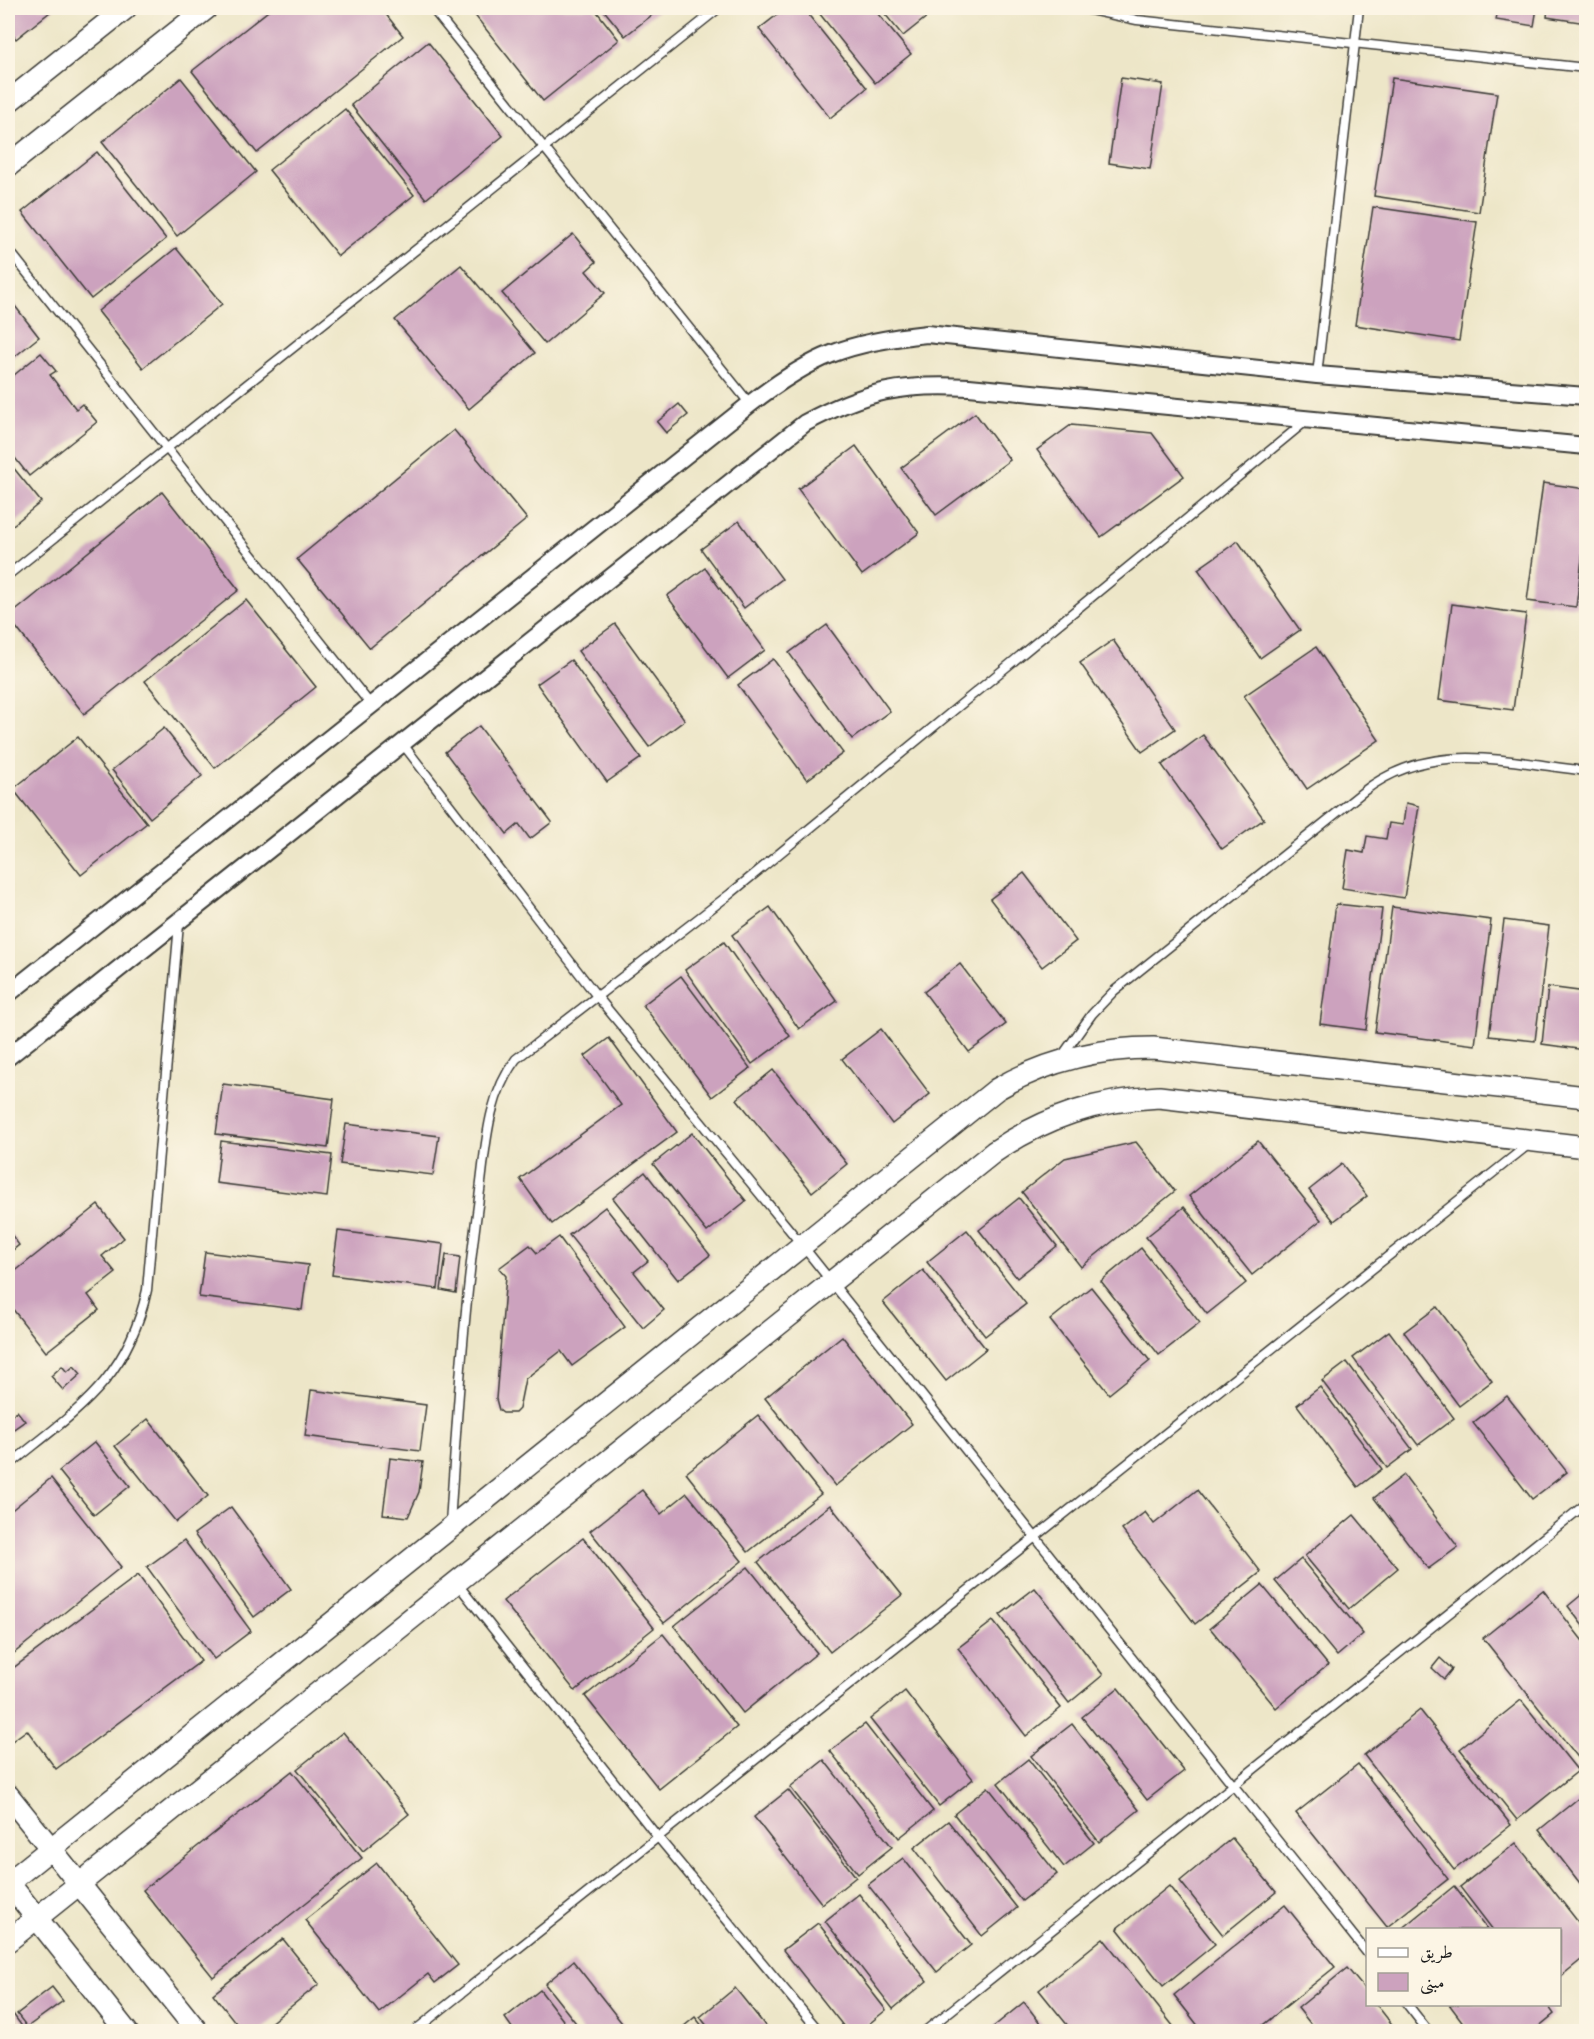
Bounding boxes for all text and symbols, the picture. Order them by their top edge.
legend [1366,1928,1561,2006]
text: طريق [1420,1941,1453,1966]
text: مبنى [1420,1971,1445,1996]

